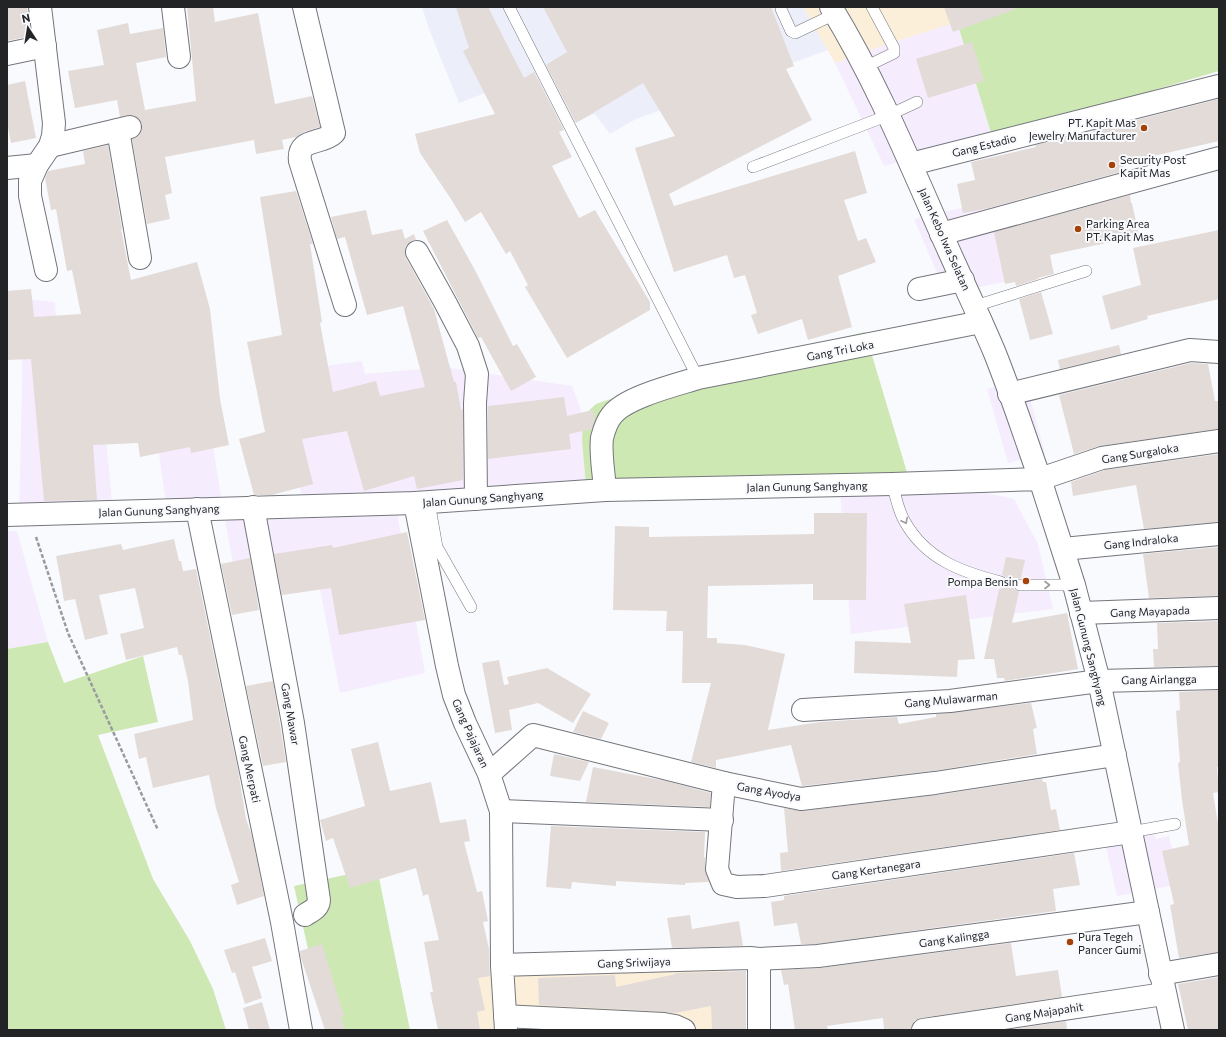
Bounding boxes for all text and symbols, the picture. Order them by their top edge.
north arrow [8,8,48,48]
text: N [20,11,31,25]
place label: PT. Kapit Mas Jewelry Manufacturer [1029,116,1137,143]
marker: PT. Kapit Mas Jewelry Manufacturer [1139,123,1149,133]
street label: Gang Estadio [951,131,1018,159]
place label: Security Post Kapit Mas [1120,153,1187,179]
marker: Security Post Kapit Mas [1107,160,1117,170]
street label: Jalan Kebo Iwa Selatan [916,186,973,293]
place label: Parking Area PT. Kapit Mas [1086,217,1154,243]
marker: Parking Area PT. Kapit Mas [1073,224,1083,234]
street label: Gang Tri Loka [805,337,875,363]
street label: Gang Surgaloka [1101,440,1179,466]
street label: Jalan Gunung Sanghyang [746,478,868,495]
street label: Jalan Gunung Sanghyang [422,487,544,510]
street label: Jalan Gunung Sanghyang [98,501,220,520]
one-way arrow [900,516,908,524]
street label: Gang Indraloka [1103,531,1179,551]
place label: Pompa Bensin [947,575,1018,588]
marker: Pompa Bensin [1021,576,1031,586]
one-way arrow [1044,581,1050,589]
street label: Jalan Gunung Sanghyang [1067,587,1110,708]
street label: Gang Mayapada [1110,603,1190,619]
street label: Gang Airlangga [1121,672,1197,686]
street label: Gang Mawar [279,682,303,747]
street label: Gang Mulawarman [904,688,998,710]
street label: Gang Pajajaran [450,696,492,770]
street label: Gang Merpati [237,734,264,804]
street label: Gang Ayodya [736,779,802,803]
street label: Gang Kertanegara [831,856,921,882]
street label: Gang Kalingga [918,927,990,949]
place label: Pura Tegeh Pancer Gumi [1078,930,1142,956]
marker: Pura Tegeh Pancer Gumi [1065,937,1075,947]
street label: Gang Sriwijaya [597,954,671,970]
street label: Gang Majapahit [1004,999,1084,1025]

